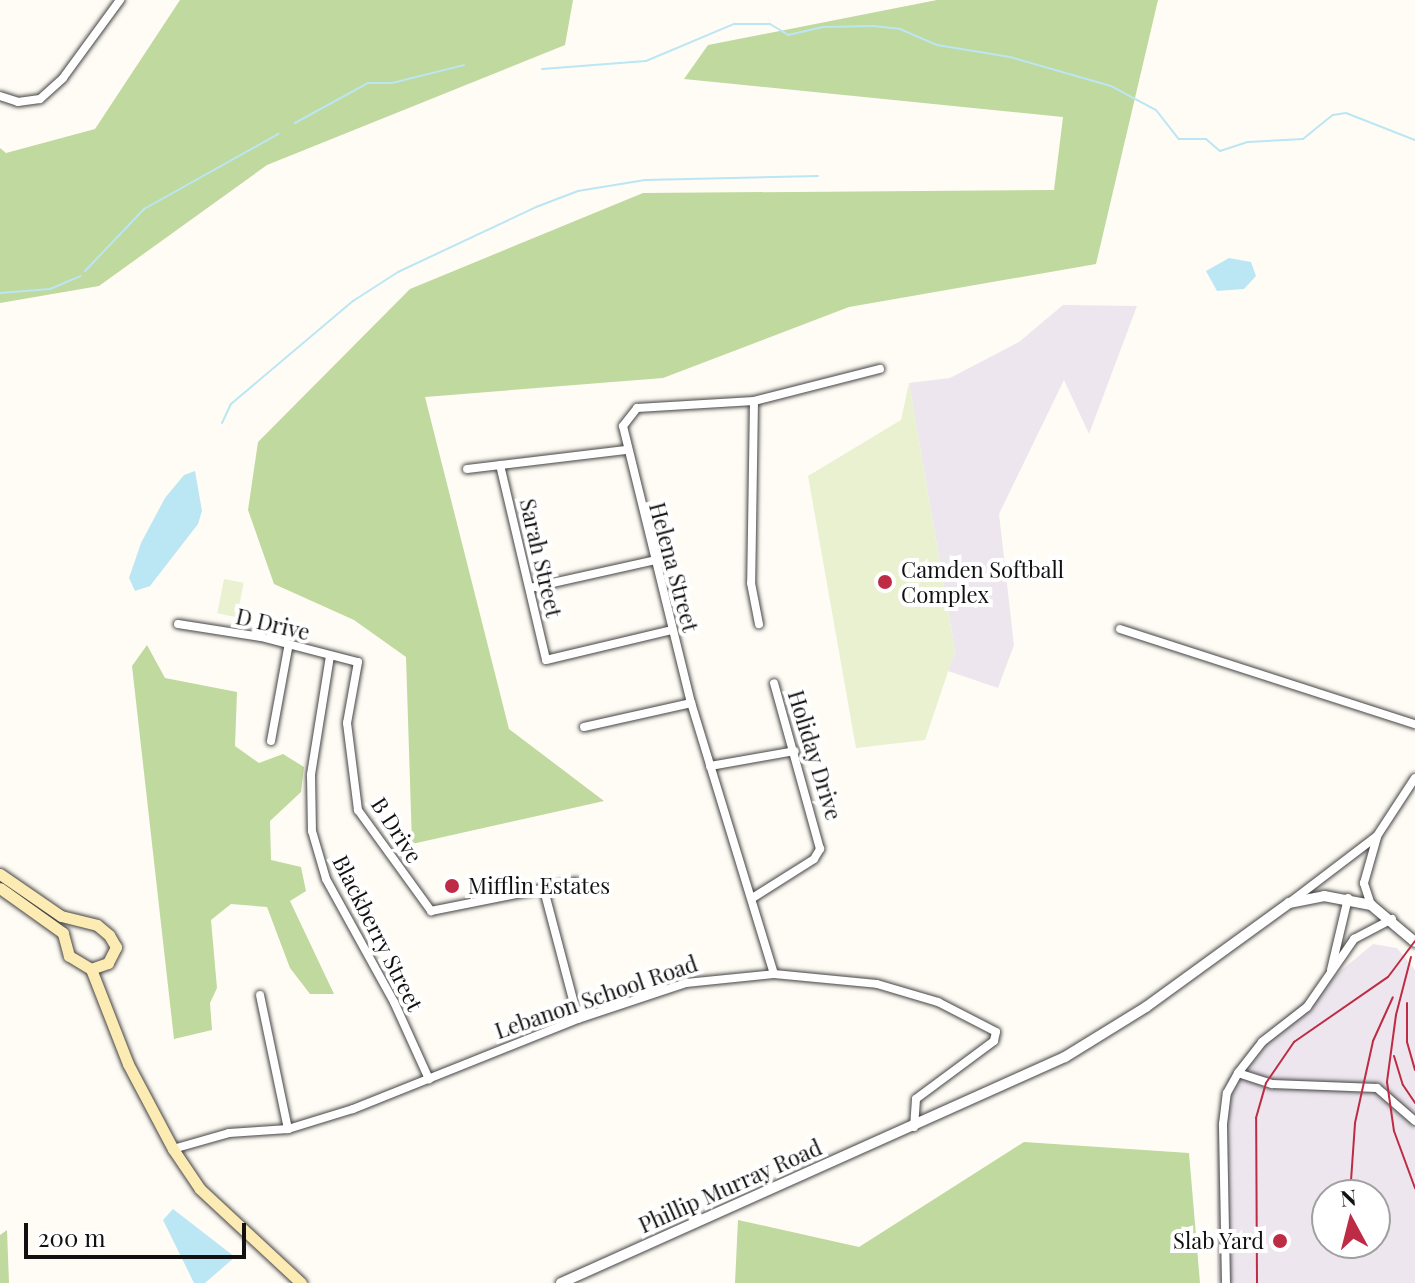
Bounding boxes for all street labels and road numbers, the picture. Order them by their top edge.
street label: Sarah Street [515,496,567,620]
street label: Helena Street [644,499,704,635]
street label: D Drive [233,603,313,645]
street label: Holiday Drive [783,687,847,823]
street label: B Drive [366,792,428,868]
street label: Blackberry Street [327,851,429,1015]
street label: Lebanon School Road [491,950,701,1044]
street label: Phillip Murray Road [634,1134,826,1238]

